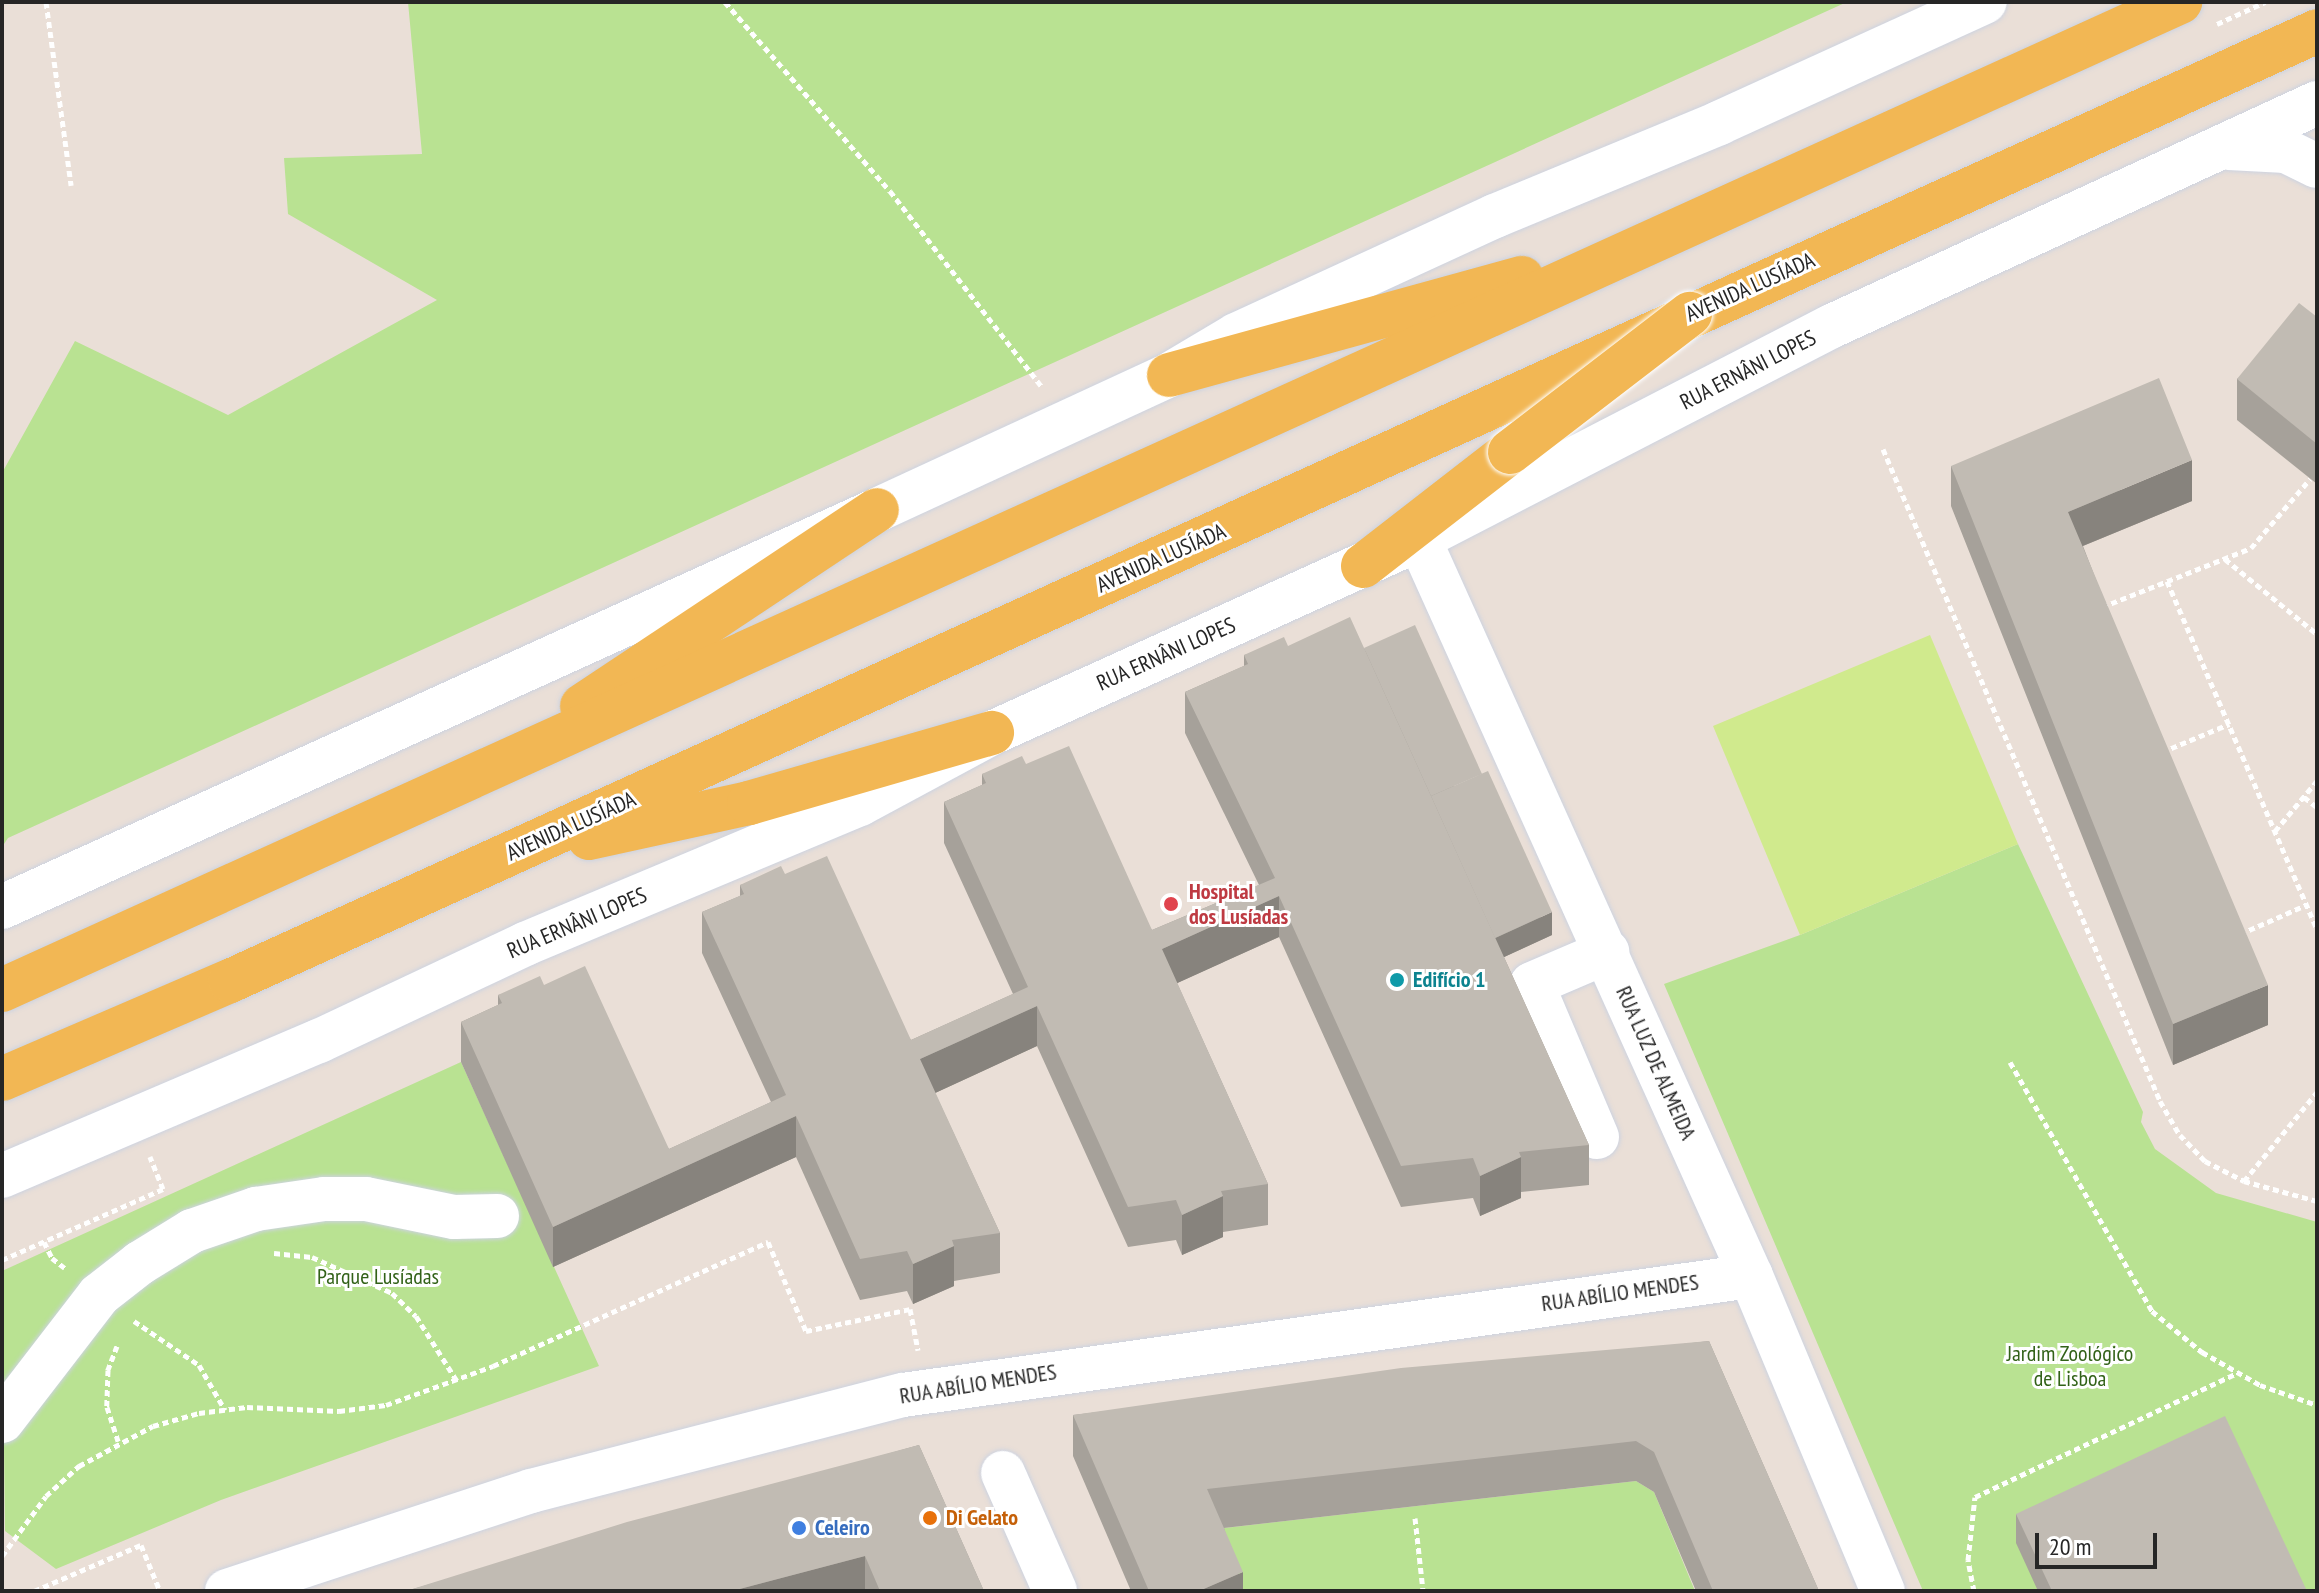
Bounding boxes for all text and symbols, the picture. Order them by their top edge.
street label: AVENIDA LUSÍADA [1681,247,1819,327]
street label: RUA ERNÂNI LOPES [1675,324,1821,416]
street label: AVENIDA LUSÍADA [1092,518,1230,598]
street label: RUA ERNÂNI LOPES [1092,611,1240,697]
street label: AVENIDA LUSÍADA [502,786,640,866]
place label: Hospital dos Lusíadas [1189,878,1288,930]
street label: RUA ERNÂNI LOPES [503,882,651,964]
marker: Hospital dos Lusíadas [1160,893,1182,915]
place label: Edifício 1 [1413,967,1485,993]
marker: Edifício 1 [1388,971,1406,989]
street label: RUA LUZ DE ALMEIDA [1610,981,1702,1145]
park label: Parque Lusíadas [317,1264,439,1290]
street label: RUA ABÍLIO MENDES [1539,1269,1701,1317]
park label: Jardim Zoológico de Lisboa [2006,1340,2134,1392]
street label: RUA ABÍLIO MENDES [897,1358,1059,1410]
place label: Di Gelato [946,1505,1018,1531]
marker: Di Gelato [921,1509,939,1527]
place label: Celeiro [815,1515,870,1541]
scale bar [2039,1517,2161,1567]
marker: Celeiro [790,1519,808,1537]
text: 20 m [2049,1531,2091,1562]

